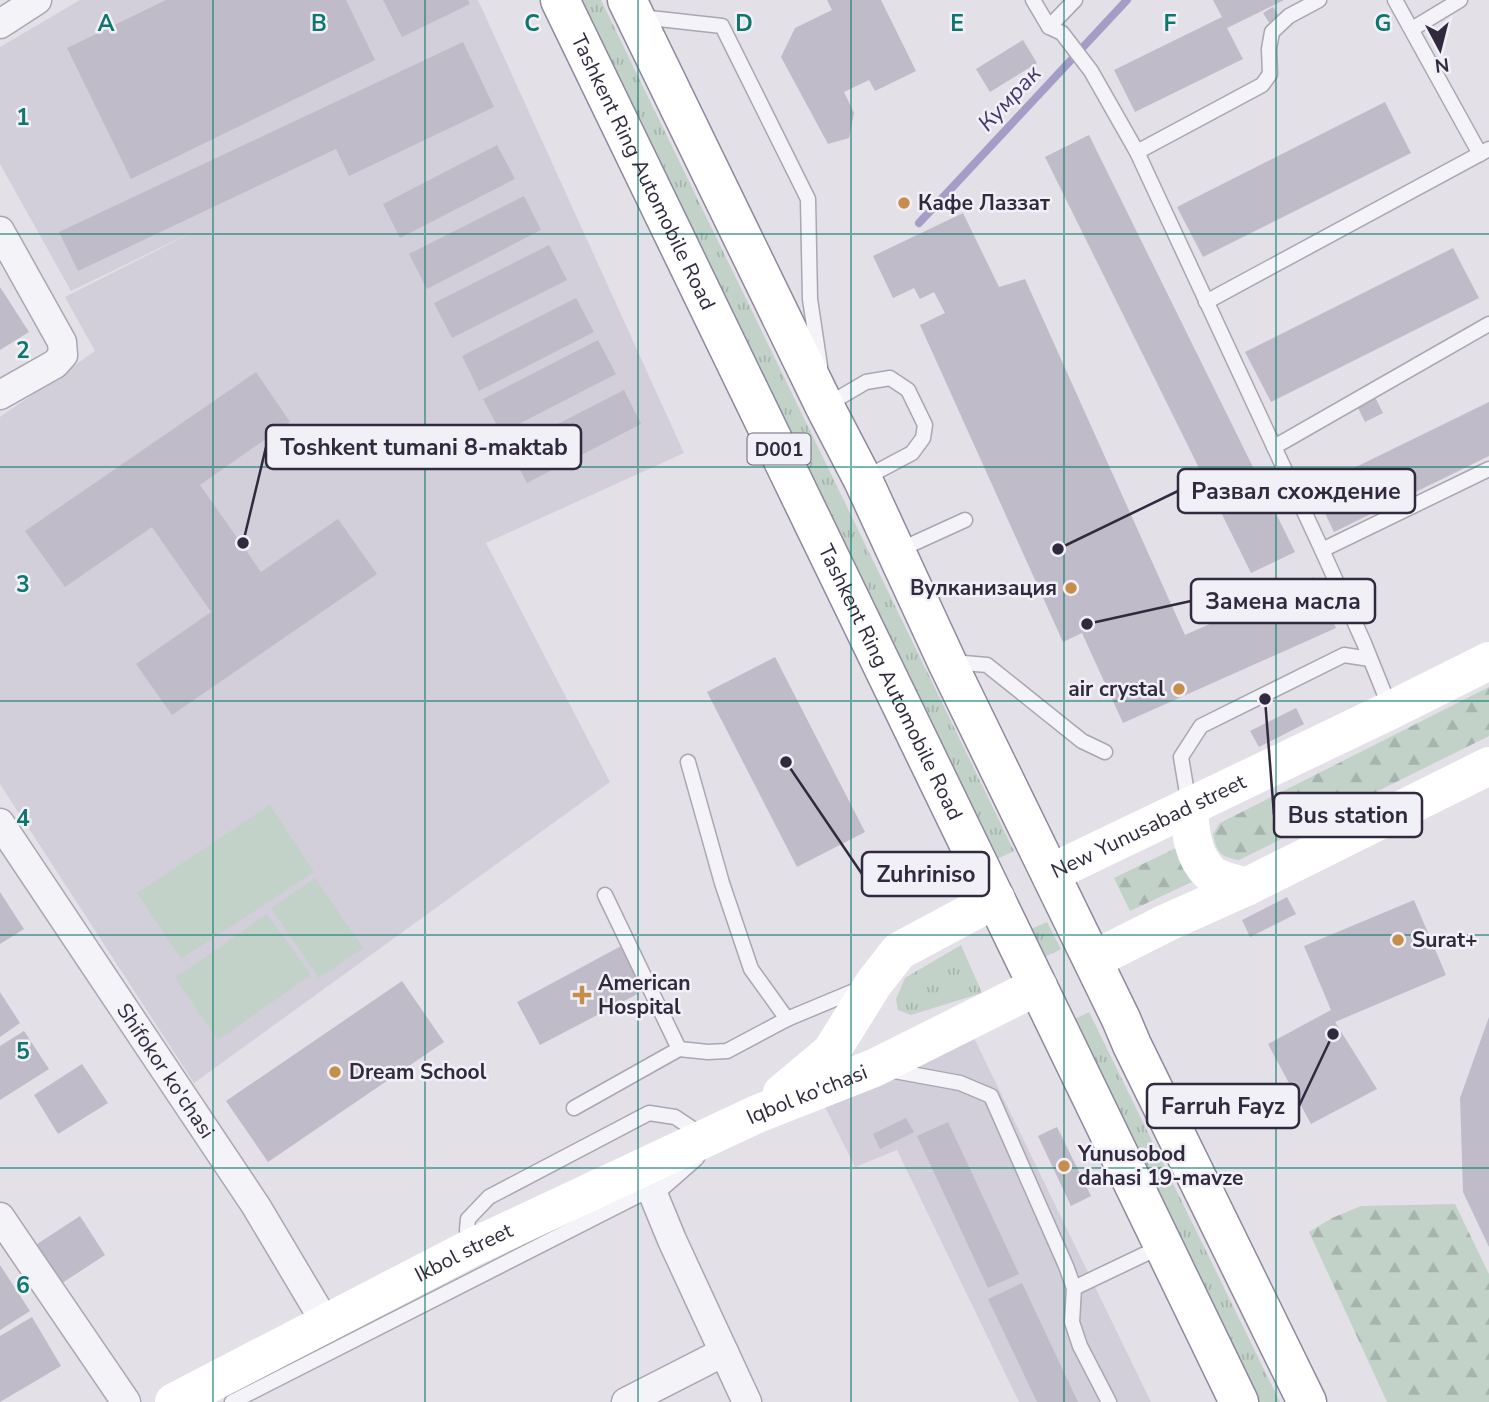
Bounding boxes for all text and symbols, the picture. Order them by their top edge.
text: A [97,8,115,39]
text: B [311,8,327,39]
text: C [524,8,540,39]
text: D [735,8,753,39]
text: E [950,8,964,39]
text: F [1164,8,1177,39]
text: G [1375,8,1391,39]
north arrow [1405,14,1475,84]
street label: Tashkent Ring Automobile Road [565,29,722,315]
text: N [1433,51,1451,79]
water label: Кумрак [971,58,1048,138]
text: 1 [16,102,30,133]
place label: Кафе Лаззат [918,189,1050,217]
marker: Кафе Лаззат [896,195,912,211]
text: 2 [16,335,30,366]
callout: Toshkent tumani 8-maktab [266,425,581,469]
text: Toshkent tumani 8-maktab [280,432,568,463]
road number: D001 [748,433,810,464]
callout: Развал схождение [1178,469,1415,513]
text: Развал схождение [1191,476,1401,507]
street label: Tashkent Ring Automobile Road [812,540,969,825]
text: 3 [16,569,30,600]
place label: Вулканизация [910,574,1057,602]
callout: Замена масла [1191,579,1375,623]
marker: Вулканизация [1063,580,1079,596]
text: Замена масла [1205,586,1361,617]
place label: air crystal [1068,675,1165,703]
marker: air crystal [1171,681,1187,697]
street label: New Yunusabad street [1046,767,1251,885]
callout: Bus station [1274,793,1422,837]
text: Bus station [1288,800,1408,831]
text: 4 [16,803,30,834]
callout: Zuhriniso [862,852,989,896]
text: Zuhriniso [876,859,976,890]
place label: Surat+ [1412,926,1478,954]
marker: Surat+ [1390,932,1406,948]
place label: American Hospital [598,969,691,1021]
marker: American Hospital [572,985,592,1005]
street label: Shifokor ko'chasi [110,998,221,1144]
text: 5 [16,1036,30,1067]
place label: Dream School [349,1058,487,1086]
street label: Iqbol ko'chasi [742,1058,871,1131]
marker: Dream School [327,1064,343,1080]
callout: Farruh Fayz [1147,1084,1299,1128]
text: Farruh Fayz [1161,1091,1285,1122]
place label: Yunusobod dahasi 19-mavze [1077,1140,1243,1192]
marker: Yunusobod dahasi 19-mavze [1056,1158,1072,1174]
street label: Ikbol street [410,1216,518,1289]
text: 6 [16,1270,30,1301]

